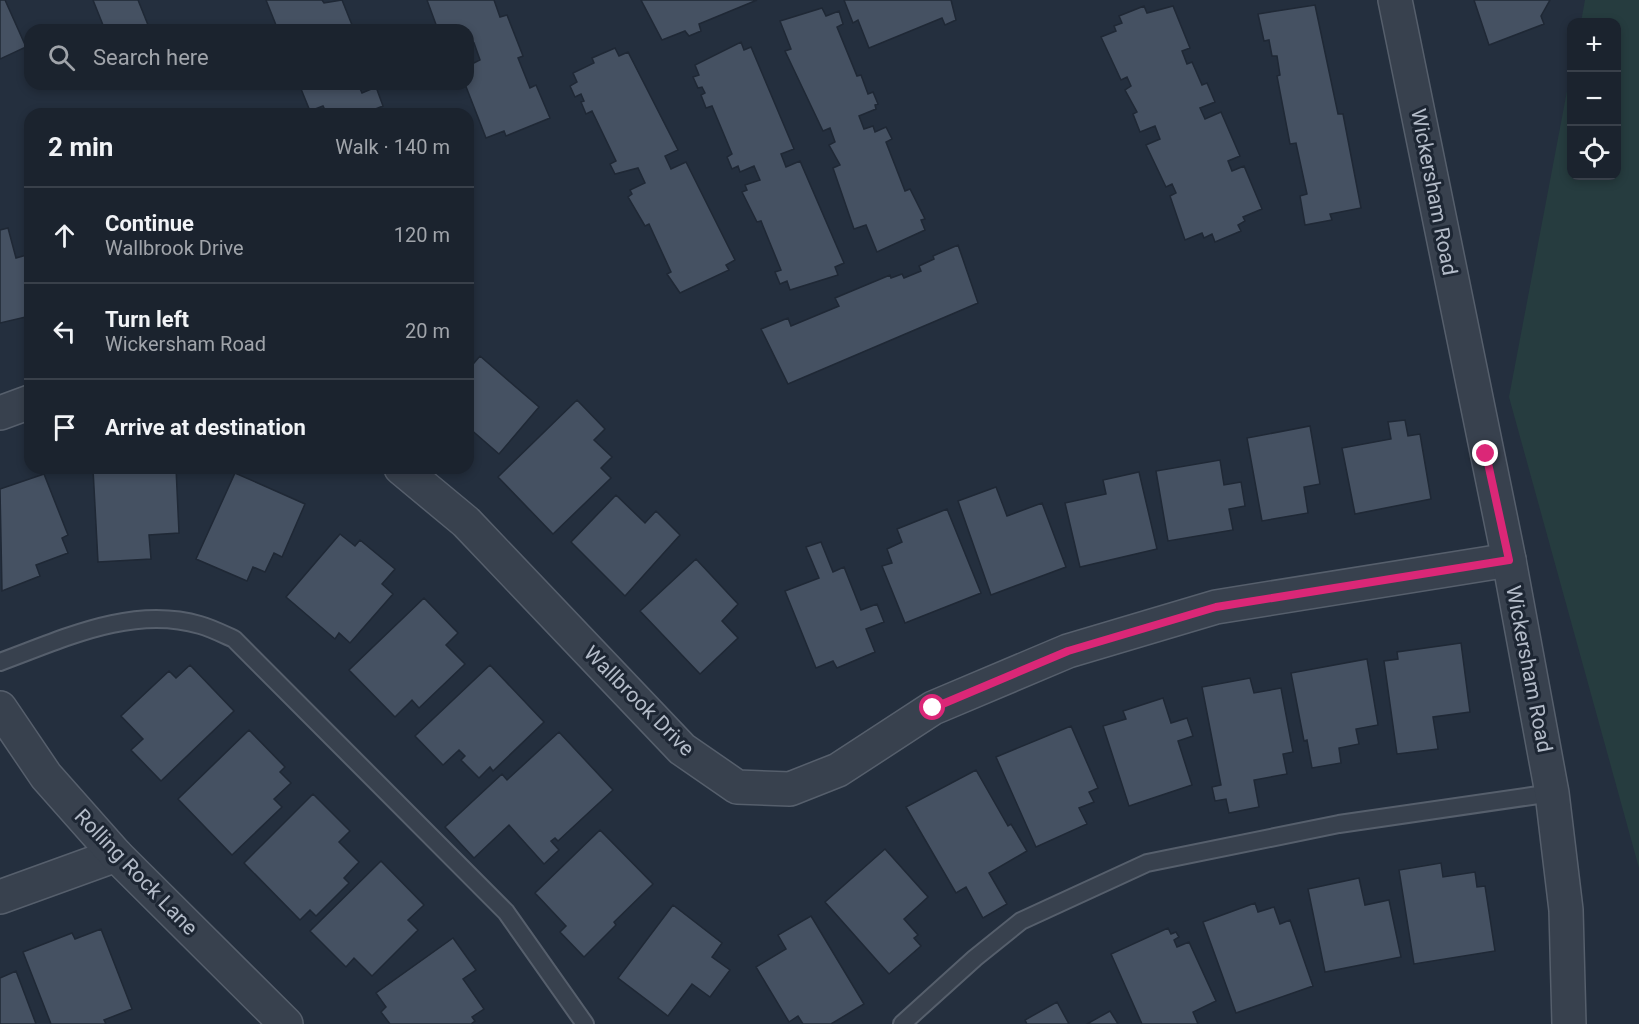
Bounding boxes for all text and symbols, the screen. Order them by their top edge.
map controls [1567,18,1621,180]
button: + [1567,18,1621,72]
search box [24,24,474,90]
icon: search [45,41,78,74]
text: Search here [93,45,209,70]
button: − [1567,72,1621,126]
street label: Wickersham Road [1406,107,1462,277]
button: locate [1567,126,1621,180]
text: 2 min [48,132,113,162]
text: Walk · 140 m [335,135,450,159]
text: Continue [105,211,194,236]
icon: ahead [48,219,81,252]
text: 120 m [394,223,450,247]
text: Wallbrook Drive [105,236,244,260]
text: Turn left [105,307,189,332]
icon: left [48,315,81,348]
text: 20 m [405,319,450,343]
text: Wickersham Road [105,332,266,356]
icon: arrive [48,411,81,444]
text: Arrive at destination [105,415,306,440]
route end [1472,440,1498,466]
street label: Wickersham Road [1501,584,1557,754]
street label: Wallbrook Drive [579,641,699,761]
route start [919,694,945,720]
street label: Rolling Rock Lane [70,804,202,940]

